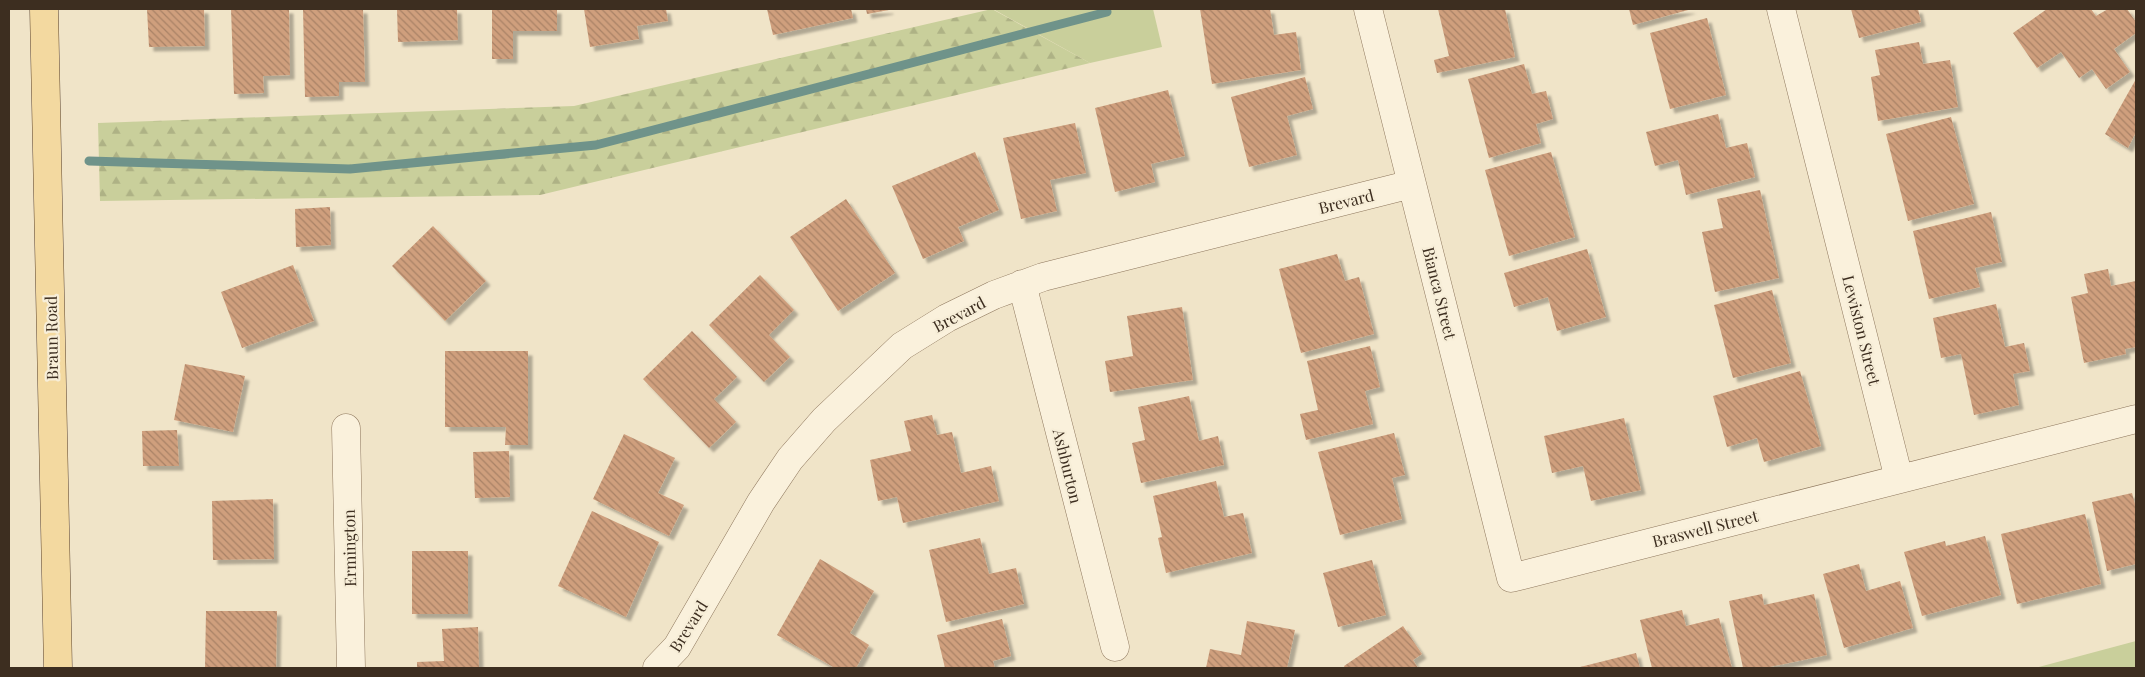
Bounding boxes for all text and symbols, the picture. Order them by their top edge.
street label: Brevard [1316,184,1376,218]
street label: Bianca Street [1418,245,1462,342]
street label: Lewiston Street [1838,273,1886,387]
street label: Brevard [929,291,989,337]
street label: Braun Road [40,296,62,380]
street label: Ashburton [1048,426,1087,506]
street label: Braswell Street [1650,505,1761,551]
street label: Ermington [338,509,360,587]
street label: Brevard [664,596,712,656]

